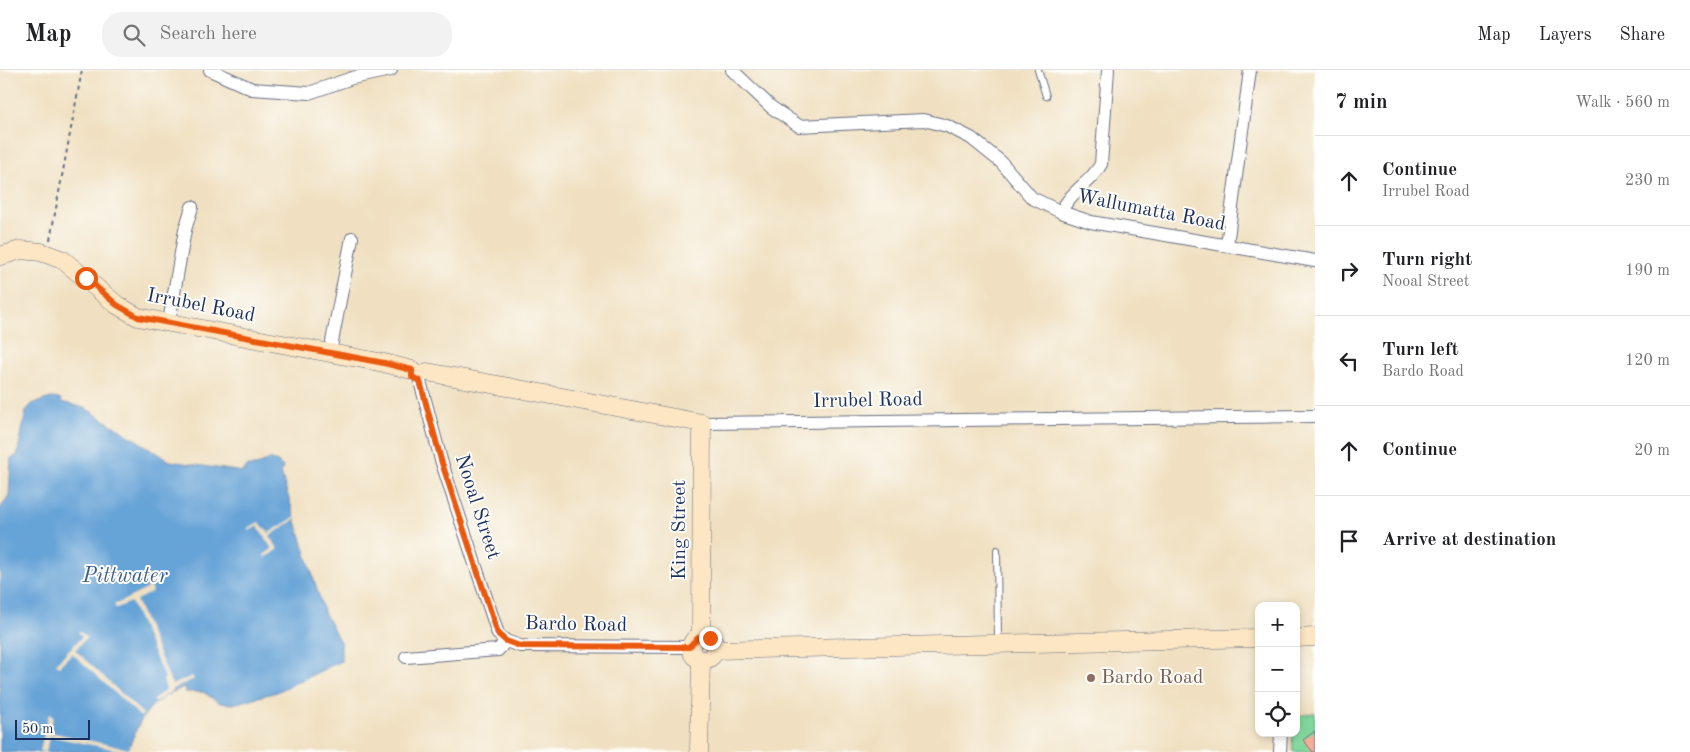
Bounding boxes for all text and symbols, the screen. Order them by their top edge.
search box [102,12,452,57]
icon: search [120,21,148,49]
text: Map [25,23,72,47]
text: Search here [160,25,257,44]
text: Map [1477,26,1511,44]
text: Layers [1539,26,1591,44]
text: Share [1619,26,1665,44]
text: 7 min [1335,92,1388,113]
text: Walk · 560 m [1575,95,1670,111]
text: Continue [1382,161,1457,180]
icon: ahead [1335,167,1363,195]
text: 230 m [1625,173,1670,189]
text: Irrubel Road [1382,184,1470,200]
street label: Wallumatta Road [1075,187,1227,235]
text: Turn right [1382,251,1472,270]
icon: right [1335,257,1363,285]
text: 190 m [1625,263,1670,279]
route start [75,267,98,290]
text: Nooal Street [1382,274,1469,290]
street label: Irrubel Road [145,286,257,326]
text: Turn left [1382,341,1459,360]
icon: left [1335,347,1363,375]
text: 120 m [1625,353,1670,369]
text: Bardo Road [1382,364,1464,380]
street label: Irrubel Road [813,390,923,412]
icon: ahead [1335,437,1363,465]
text: Continue [1382,441,1457,460]
text: 20 m [1634,443,1670,459]
street label: Nooal Street [451,452,503,562]
street label: King Street [670,480,690,580]
icon: arrive [1335,527,1363,555]
text: Arrive at destination [1382,531,1556,550]
water label: Pittwater [82,566,168,587]
map controls [1255,602,1300,737]
button: + [1255,602,1300,647]
street label: Bardo Road [525,614,627,636]
route end [699,627,722,650]
button: − [1255,647,1300,692]
place label: Bardo Road [1101,668,1203,688]
marker: Bardo Road [1085,672,1097,684]
button: locate [1255,692,1300,737]
scale bar [15,717,90,740]
text: 50 m [22,722,53,736]

